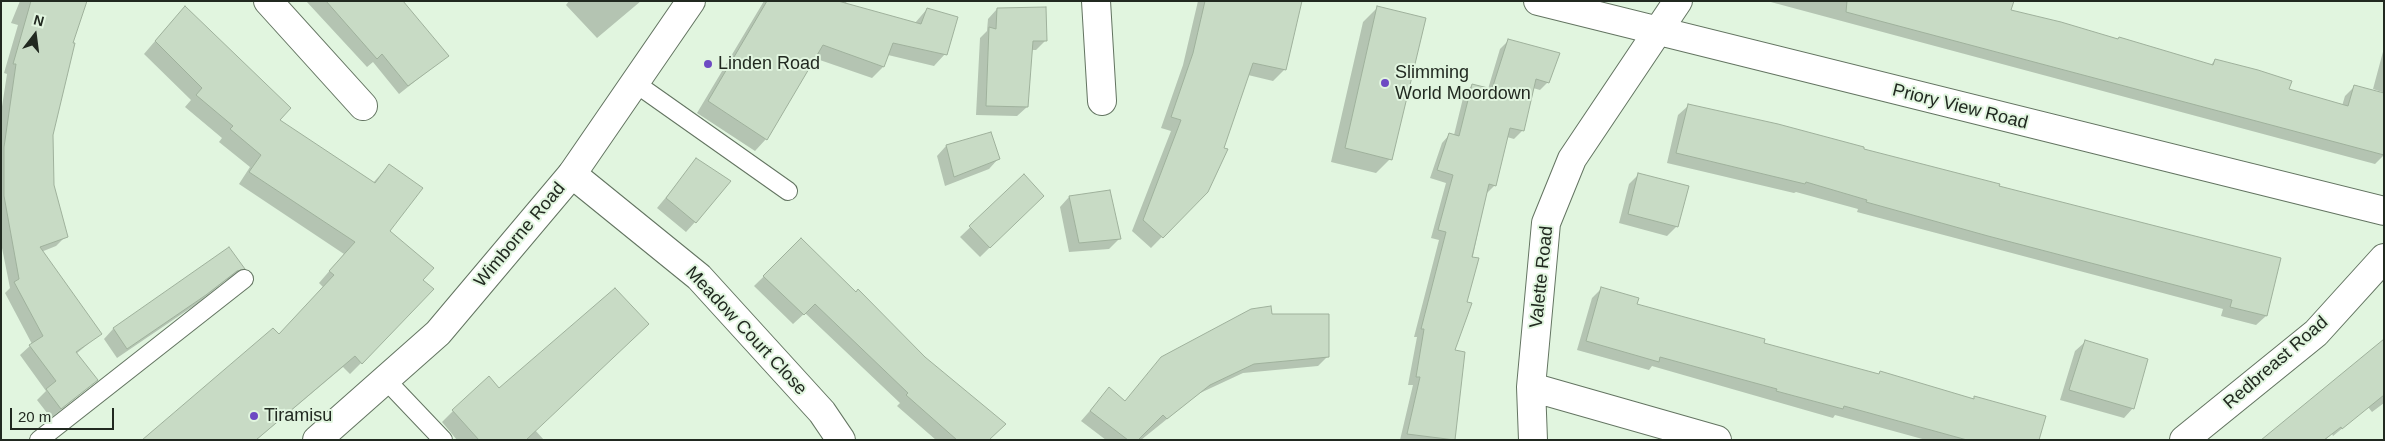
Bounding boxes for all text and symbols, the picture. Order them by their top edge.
north arrow [10,10,60,60]
text: N [32,11,46,30]
place label: Linden Road [718,53,820,75]
marker: Linden Road [702,58,714,70]
place label: Slimming World Moordown [1395,62,1531,104]
marker: Slimming World Moordown [1379,77,1391,89]
street label: Priory View Road [1890,80,2030,134]
street label: Wimborne Road [470,178,570,292]
street label: Valette Road [1526,225,1558,329]
street label: Meadow Court Close [681,262,811,400]
street label: Redbreast Road [2219,312,2333,414]
scale bar [12,398,116,430]
place label: Tiramisu [264,405,332,427]
text: 20 m [18,408,51,425]
marker: Tiramisu [248,410,260,422]

